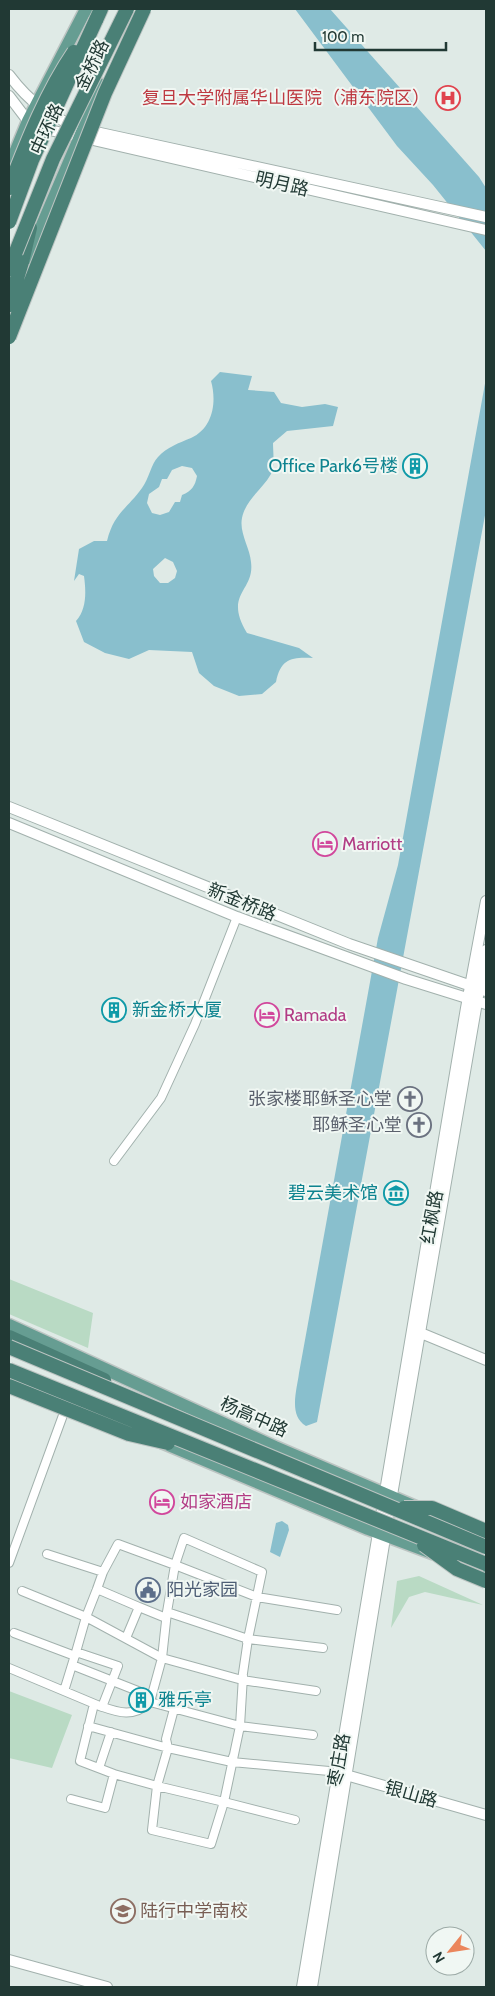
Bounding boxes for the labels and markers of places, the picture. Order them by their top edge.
hospital icon: 复旦大学附属华山医院（浦东院区） [435,85,461,111]
place label: 复旦大学附属华山医院（浦东院区） [142,87,430,109]
building icon: Office Park6号楼 [402,453,428,479]
place label: Office Park6号楼 [269,455,398,477]
hotel icon: Marriott [312,831,338,857]
place label: Marriott [342,833,402,855]
building icon: 新金桥大厦 [101,997,127,1023]
place label: 新金桥大厦 [132,999,222,1021]
hotel icon: Ramada [254,1002,280,1028]
place label: Ramada [284,1004,347,1026]
church icon: 张家楼耶稣圣心堂 [397,1086,423,1112]
place label: 张家楼耶稣圣心堂 [248,1088,392,1110]
church icon: 耶稣圣心堂 [406,1112,432,1138]
place label: 耶稣圣心堂 [312,1114,402,1136]
museum icon: 碧云美术馆 [383,1180,409,1206]
place label: 碧云美术馆 [288,1182,378,1204]
hotel icon: 如家酒店 [149,1489,175,1515]
place label: 如家酒店 [180,1491,252,1513]
public building icon: 阳光家园 [135,1577,161,1603]
place label: 阳光家园 [166,1579,238,1601]
building icon: 雅乐亭 [128,1687,154,1713]
place label: 雅乐亭 [158,1689,212,1711]
school or university icon: 陆行中学南校 [110,1898,136,1924]
place label: 陆行中学南校 [140,1900,248,1922]

